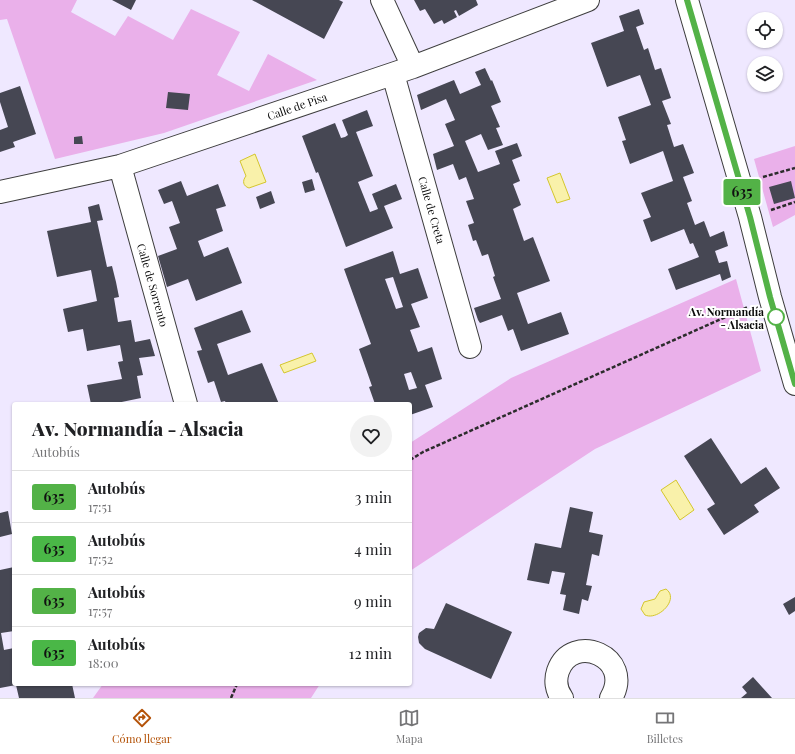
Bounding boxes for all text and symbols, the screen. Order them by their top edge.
map controls [747,12,783,92]
button: locate [747,12,783,48]
button: layers [747,56,783,92]
street label: Calle de Pisa [265,89,329,123]
street label: Calle de Creta [415,175,449,246]
line badge: 635 [719,179,765,205]
text: 635 [731,182,753,201]
street label: Calle de Sorrento [134,242,172,328]
place label: Av. Normandía - Alsacia [688,304,764,332]
marker: Av. Normandía - Alsacia [767,308,785,326]
text: Av. Normandía - Alsacia [32,415,244,441]
button: heart [350,415,392,457]
text: Autobús [32,443,80,460]
text: Autobús [88,478,145,498]
text: 635 [43,487,65,506]
text: 3 min [355,487,392,507]
text: 17:51 [88,498,112,515]
text: Autobús [88,530,145,550]
text: 635 [43,539,65,558]
text: 4 min [354,539,392,559]
text: 17:52 [88,550,113,567]
text: Autobús [88,582,145,602]
text: 635 [43,591,65,610]
text: 9 min [354,591,392,611]
text: 17:57 [88,602,112,619]
text: Autobús [88,634,145,654]
text: 635 [43,643,65,662]
text: 12 min [349,643,392,663]
text: 18:00 [88,654,119,671]
tab: Cómo llegar [112,707,172,746]
tab: Mapa [396,707,423,746]
tab: Billetes [647,707,683,746]

